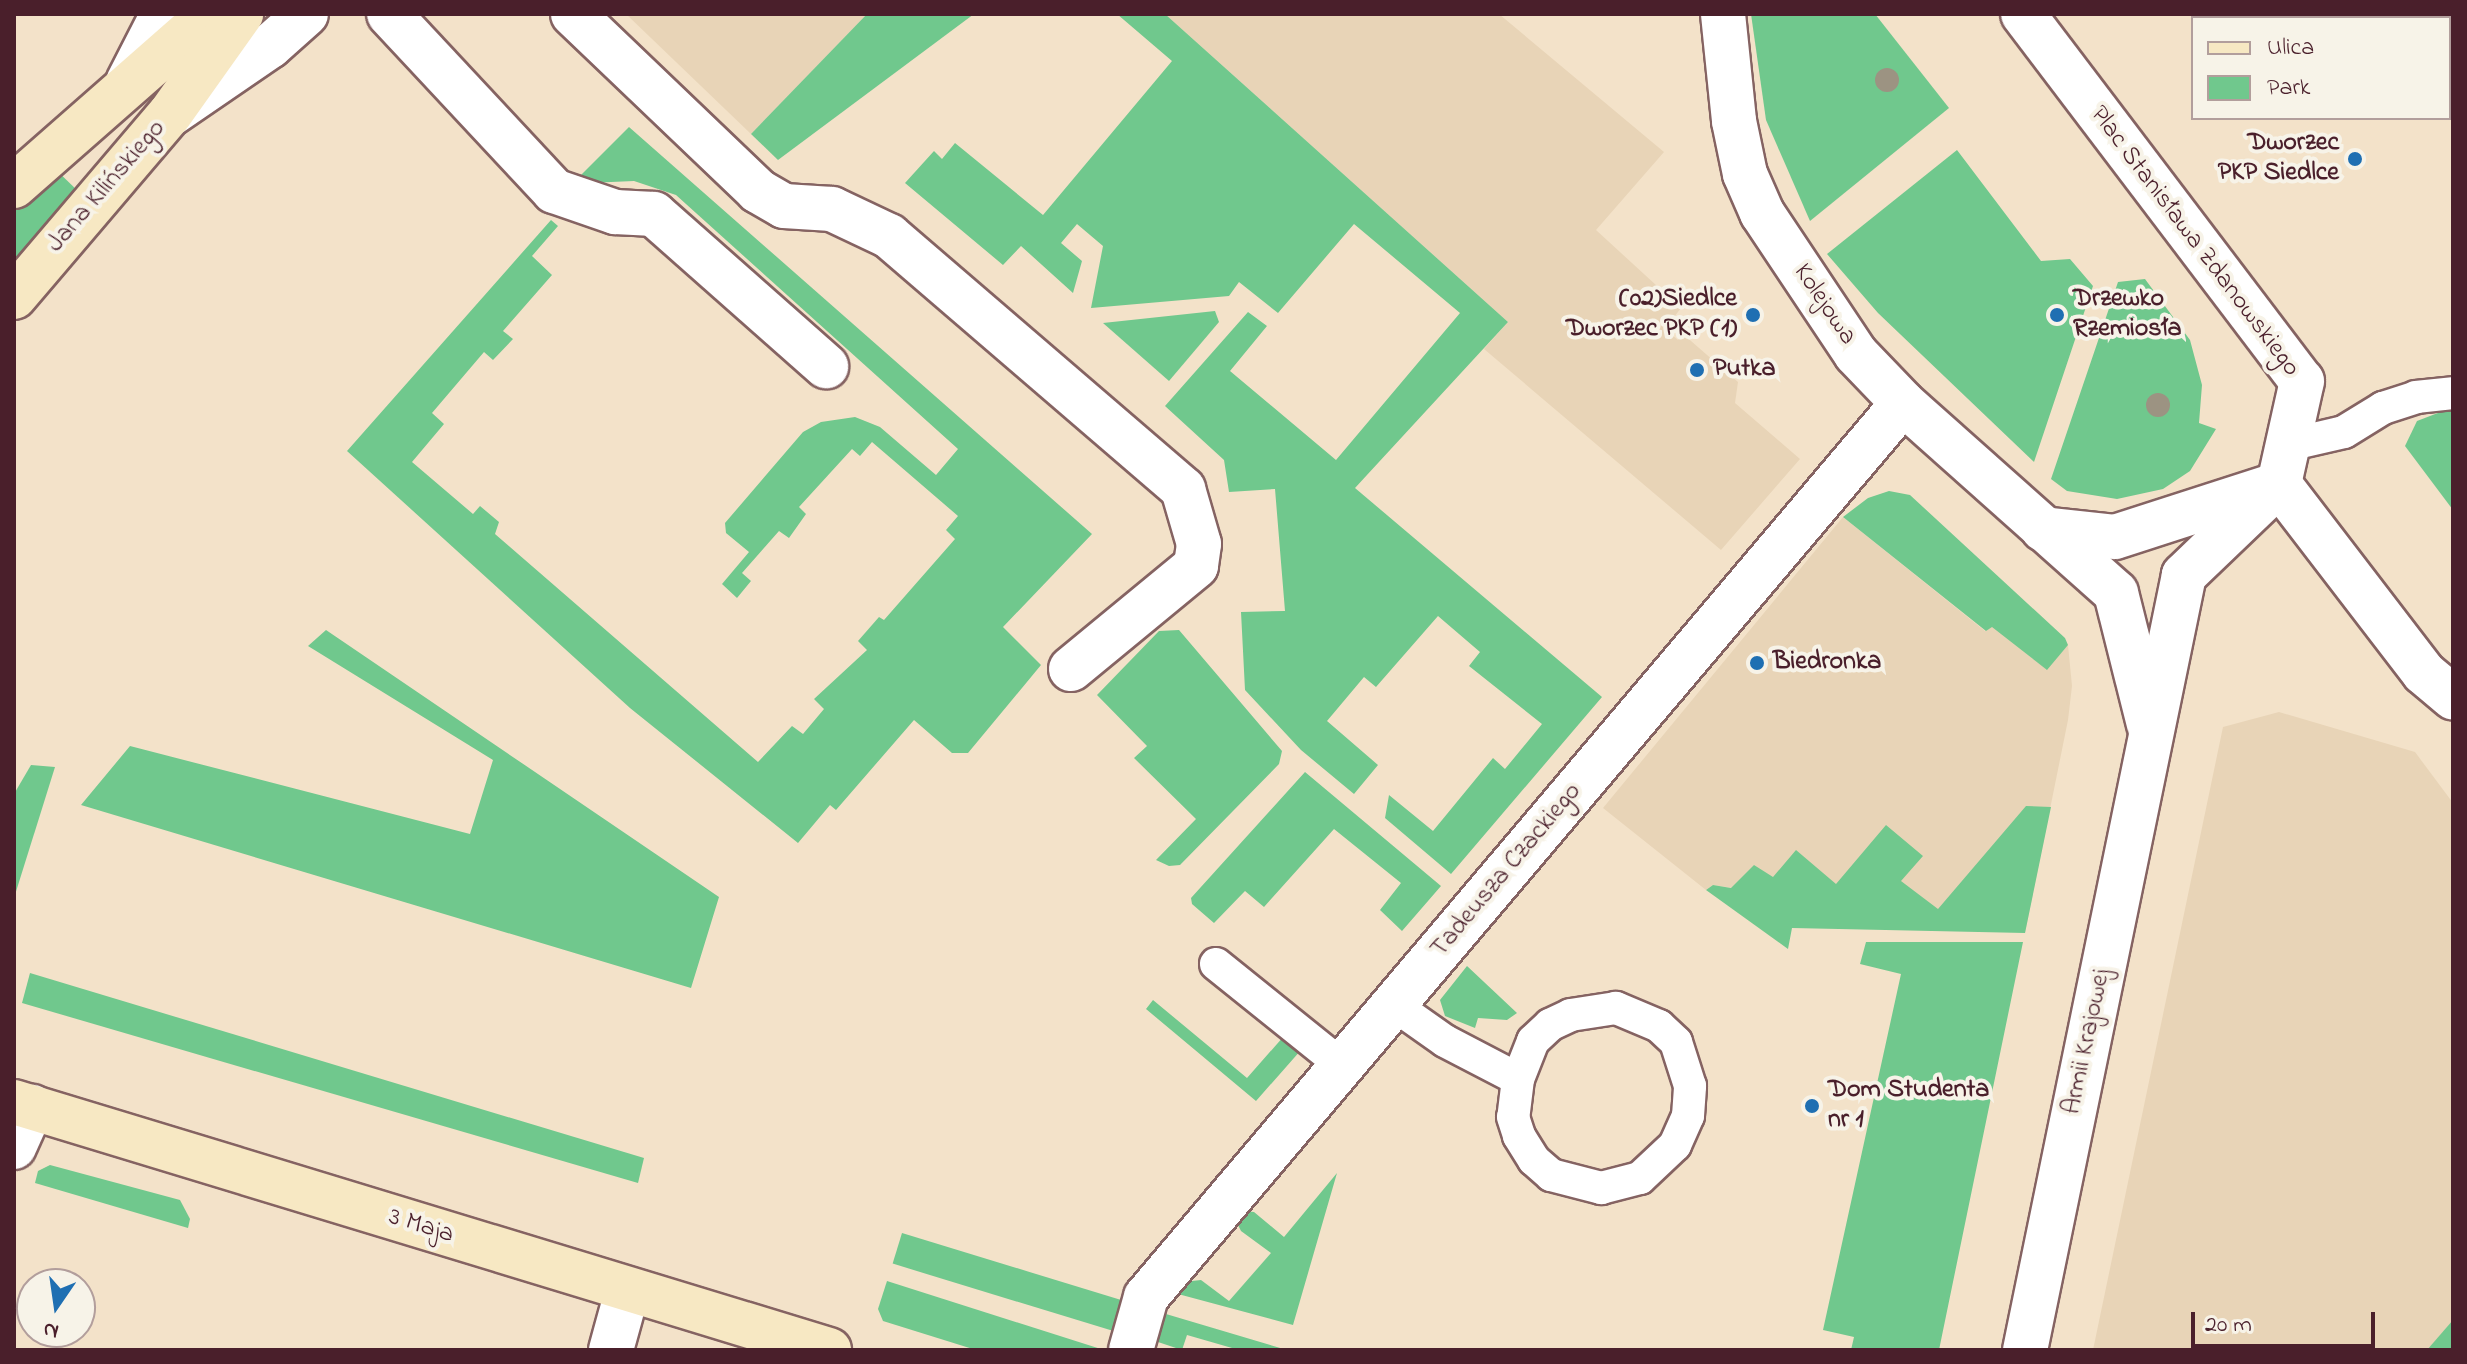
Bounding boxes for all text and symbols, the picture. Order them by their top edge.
legend [2191,16,2451,120]
text: Ulica [2267,31,2314,66]
text: Park [2267,71,2310,106]
street label: Plac Stanisława Zdanowskiego [2082,101,2306,383]
street label: Jana Kilińskiego [41,114,173,260]
place label: Dworzec PKP Siedlce [2218,128,2339,190]
marker: Dworzec PKP Siedlce [2346,150,2364,168]
street label: Kolejowa [1786,258,1862,352]
place label: (02)Siedlce Dworzec PKP (1) [1566,284,1737,346]
place label: Drzewko Rzemiosła [2073,284,2181,346]
marker: (02)Siedlce Dworzec PKP (1) [1744,306,1762,324]
marker: Drzewko Rzemiosła [2048,306,2066,324]
place label: Putka [1713,354,1775,386]
marker: Putka [1688,361,1706,379]
place label: Biedronka [1773,647,1881,679]
marker: Biedronka [1748,654,1766,672]
street label: Tadeusza Czackiego [1425,777,1589,965]
street label: Armii Krajowej [2057,967,2119,1117]
place label: Dom Studenta nr 1 [1828,1075,1989,1136]
marker: Dom Studenta nr 1 [1803,1097,1821,1115]
street label: 3 Maja [385,1202,457,1252]
north arrow [16,1268,96,1348]
scale bar [2195,1296,2379,1346]
text: 20 m [2205,1308,2252,1343]
text: N [40,1312,62,1347]

